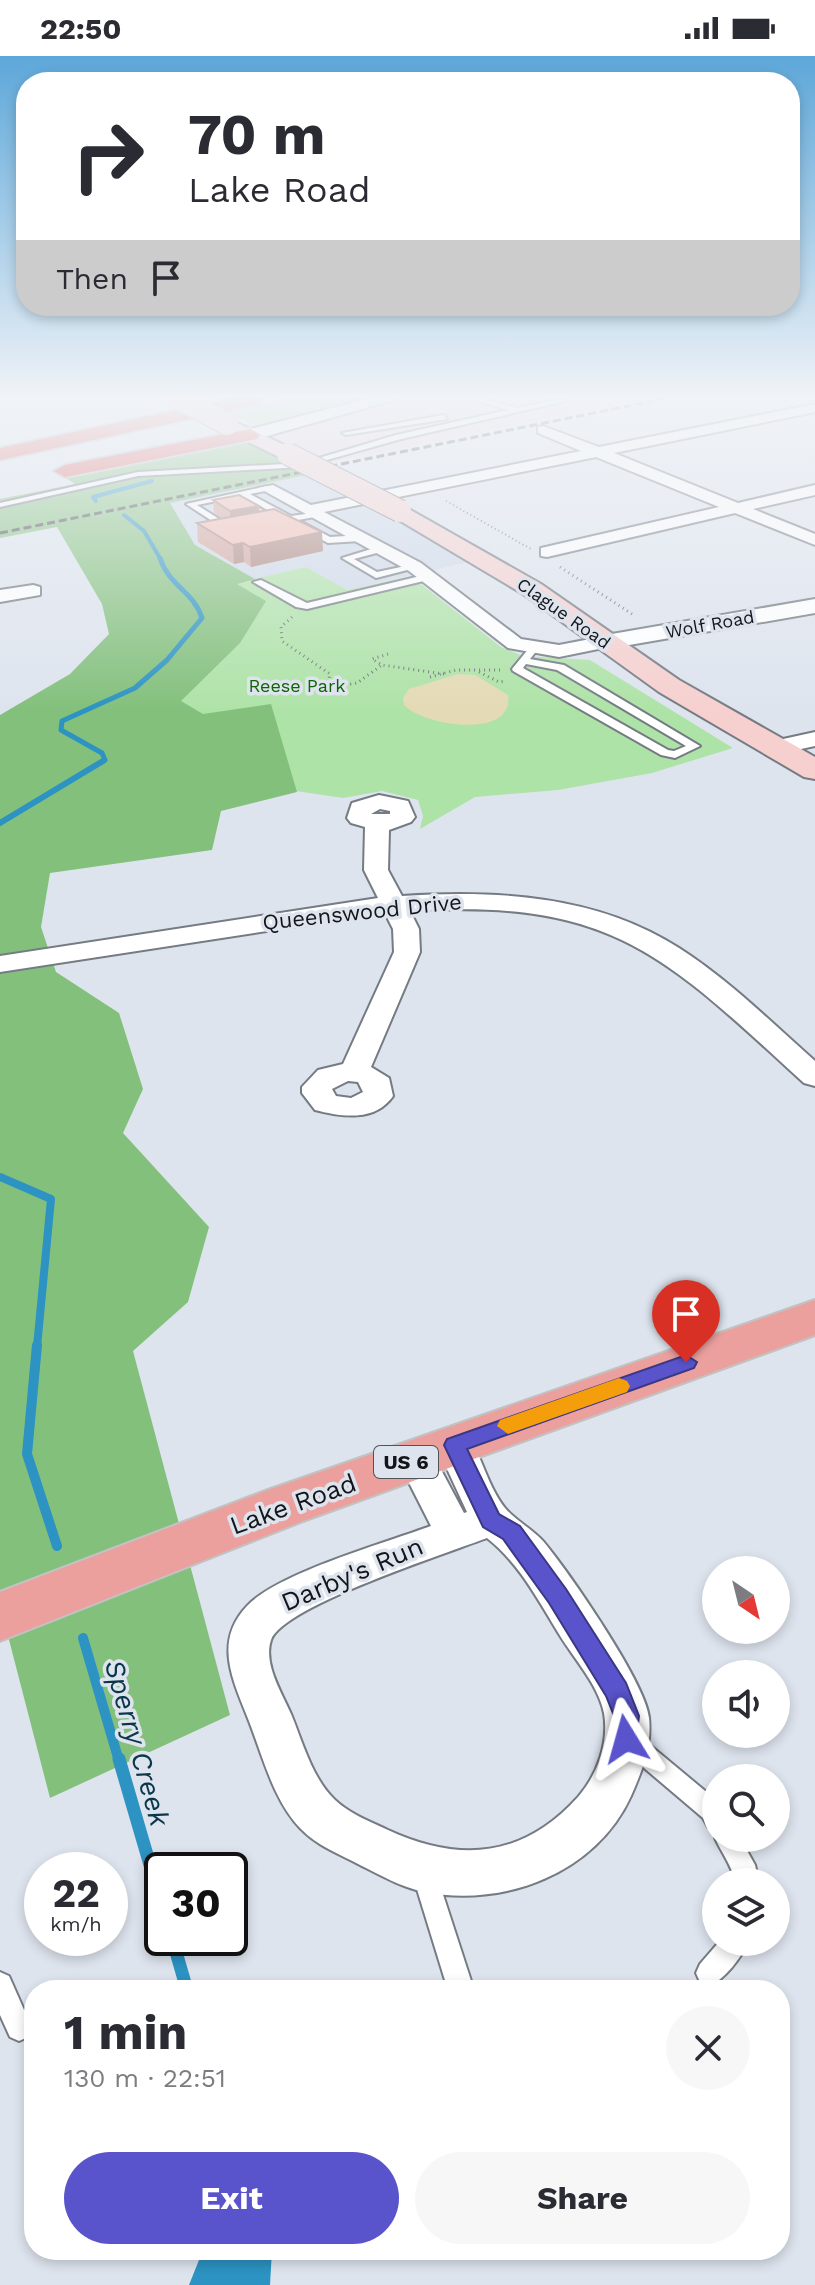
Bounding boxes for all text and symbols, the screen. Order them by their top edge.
text: 22:50 [40,11,122,46]
text: 70 m [188,102,325,168]
icon: right [56,104,160,208]
text: Lake Road [188,169,371,211]
icon: arrive [144,256,188,300]
text: Then [56,261,128,296]
street label: Clague Road [513,573,615,653]
street label: Wolf Road [664,606,756,642]
park label: Reese Park [248,675,346,696]
street label: Queenswood Drive [261,889,463,935]
pin [652,1280,720,1362]
icon: arrive [664,1292,708,1336]
road number: US 6 [374,1446,438,1478]
street label: Lake Road [226,1467,360,1541]
street label: Darby's Run [277,1531,427,1617]
north arrow [702,1556,790,1644]
map controls [702,1556,790,1956]
water label: Sperry Creek [97,1656,177,1831]
button: sound [702,1660,790,1748]
position arrow [584,1697,668,1781]
button: search [702,1764,790,1852]
speed limit sign: 30 [144,1852,248,1956]
button: layers [702,1868,790,1956]
text: 22 [52,1870,100,1917]
text: km/h [50,1912,102,1936]
text: 1 min [64,2004,187,2061]
button: close [666,2006,750,2090]
text: 130 m · 22:51 [64,2063,226,2093]
button: Exit [64,2152,399,2244]
button: Share [415,2152,750,2244]

